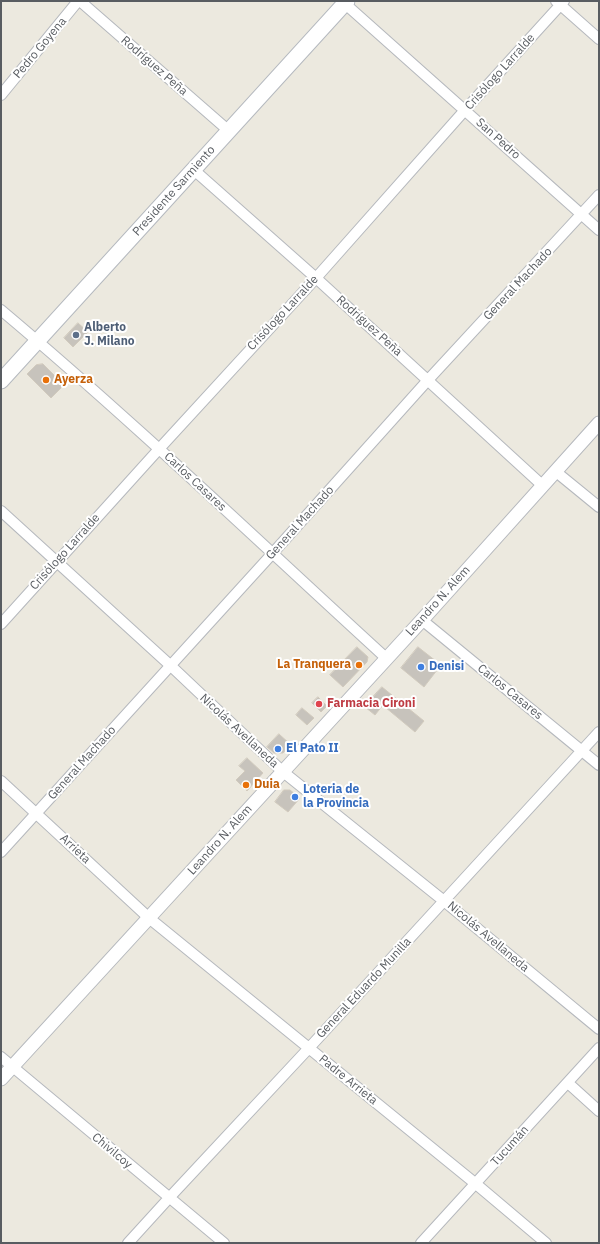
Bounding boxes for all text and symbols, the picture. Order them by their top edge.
street label: Pedro Goyena [10,15,70,81]
street label: Crisólogo Larralde [462,31,538,113]
street label: Rodríguez Peña [118,33,190,99]
street label: San Pedro [473,115,523,163]
street label: Presidente Sarmiento [130,143,218,239]
street label: General Machado [481,245,555,323]
street label: Crisólogo Larralde [244,272,322,354]
street label: Rodríguez Peña [333,293,405,359]
place label: Alberto J. Milano [84,321,135,349]
marker: Alberto J. Milano [71,330,81,340]
place label: Ayerza [54,373,93,387]
marker: Ayerza [41,375,51,385]
street label: Carlos Casares [161,450,229,514]
street label: General Machado [263,483,337,563]
street label: Crisólogo Larralde [27,511,103,593]
street label: Leandro N. Alem [403,563,473,639]
place label: La Tranquera [277,658,351,672]
marker: La Tranquera [354,660,364,670]
place label: Denisi [429,660,464,674]
street label: Carlos Casares [474,661,546,723]
marker: Denisi [416,662,426,672]
street label: Nicolás Avellaneda [197,691,281,771]
place label: Farmacia Cironi [327,697,415,711]
marker: Farmacia Cironi [314,699,324,709]
street label: General Machado [45,723,119,803]
place label: El Pato II [286,742,339,756]
marker: El Pato II [273,744,283,754]
place label: Duia [254,778,280,792]
marker: Duia [241,780,251,790]
place label: Loteria de la Provincia [303,783,369,811]
marker: Loteria de la Provincia [290,792,300,802]
street label: Leandro N. Alem [185,802,255,878]
street label: Arrieta [57,831,93,867]
street label: Nicolás Avellaneda [444,899,532,975]
street label: General Eduardo Munilla [314,935,414,1041]
street label: Padre Arrieta [316,1052,380,1108]
street label: Tucumán [488,1123,532,1169]
street label: Chivilcoy [89,1130,135,1172]

